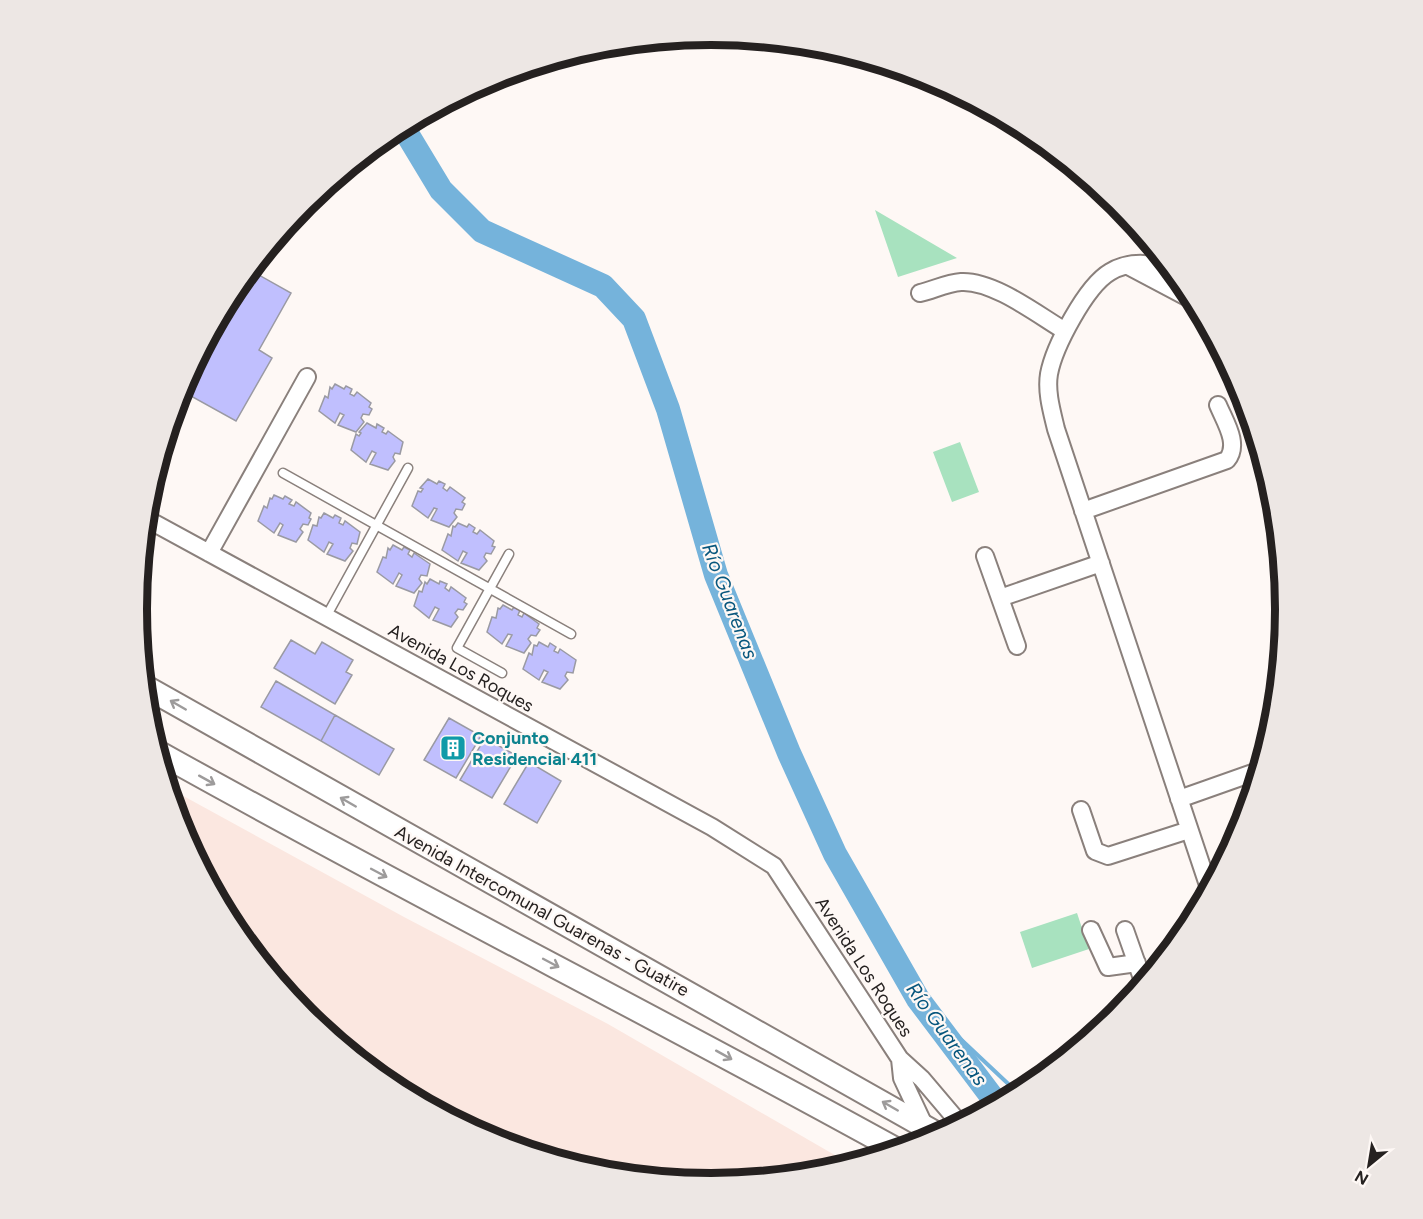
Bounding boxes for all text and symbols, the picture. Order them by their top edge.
water label: Río Guarenas [697,540,763,663]
street label: Avenida Los Roques [385,619,537,717]
one-way arrow [170,699,187,711]
place label: Conjunto Residencial 411 [472,727,597,770]
building icon: Conjunto Residencial 411 [438,733,468,763]
one-way arrow [199,774,216,786]
one-way arrow [340,795,357,807]
street label: Avenida Intercomunal Guarenas - Guatire [391,821,693,1001]
one-way arrow [370,867,387,879]
street label: Avenida Los Roques [811,893,917,1041]
one-way arrow [542,958,560,969]
water label: Río Guarenas [901,978,993,1091]
one-way arrow [714,1050,732,1061]
one-way arrow [882,1100,899,1112]
north arrow [1339,1135,1399,1195]
text: N [1352,1166,1372,1189]

